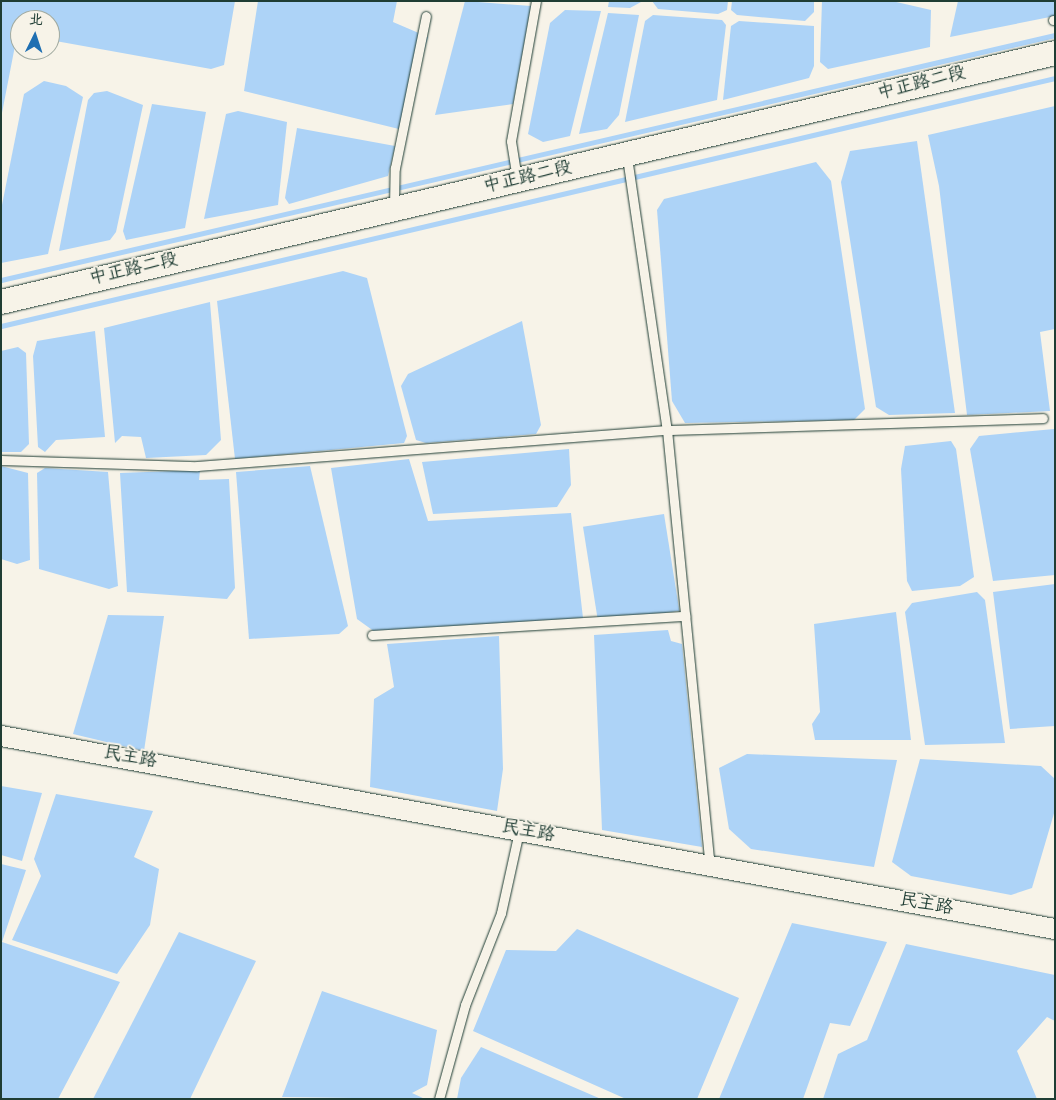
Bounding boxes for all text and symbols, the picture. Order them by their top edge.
north arrow [10,10,60,60]
text: 北 [28,11,44,31]
street label: 中正路二段 [876,64,968,106]
street label: 中正路二段 [482,158,574,200]
street label: 中正路二段 [88,250,180,292]
street label: 民主路 [102,744,158,774]
street label: 民主路 [500,818,556,848]
street label: 民主路 [898,891,954,921]

